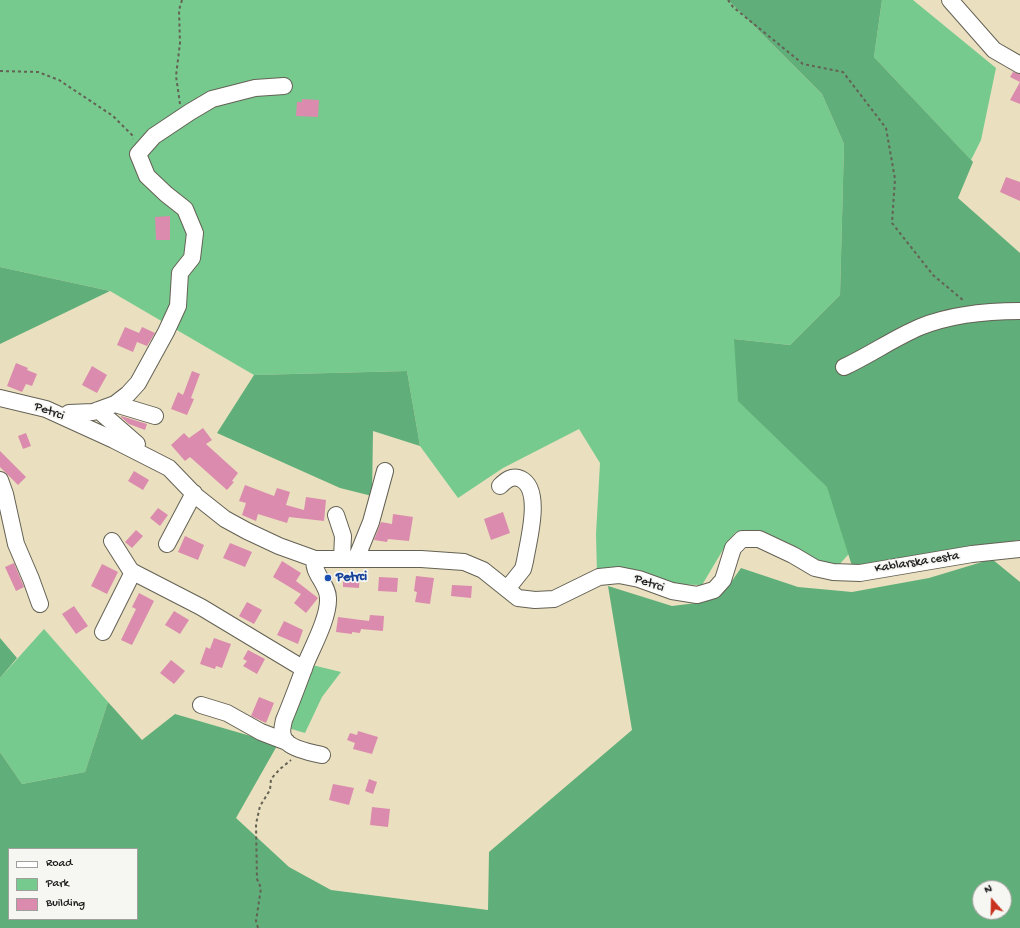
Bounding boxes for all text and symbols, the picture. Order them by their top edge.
street label: Petrci [32,399,66,425]
street label: Kablarska cesta [874,549,960,577]
place label: Petrci [336,570,367,586]
street label: Petrci [632,572,666,596]
marker: Petrci [323,573,333,583]
legend [8,848,138,920]
text: Road [46,857,72,871]
text: Park [46,877,69,891]
north arrow [972,880,1012,920]
text: N [983,883,994,897]
text: Building [46,897,85,911]

